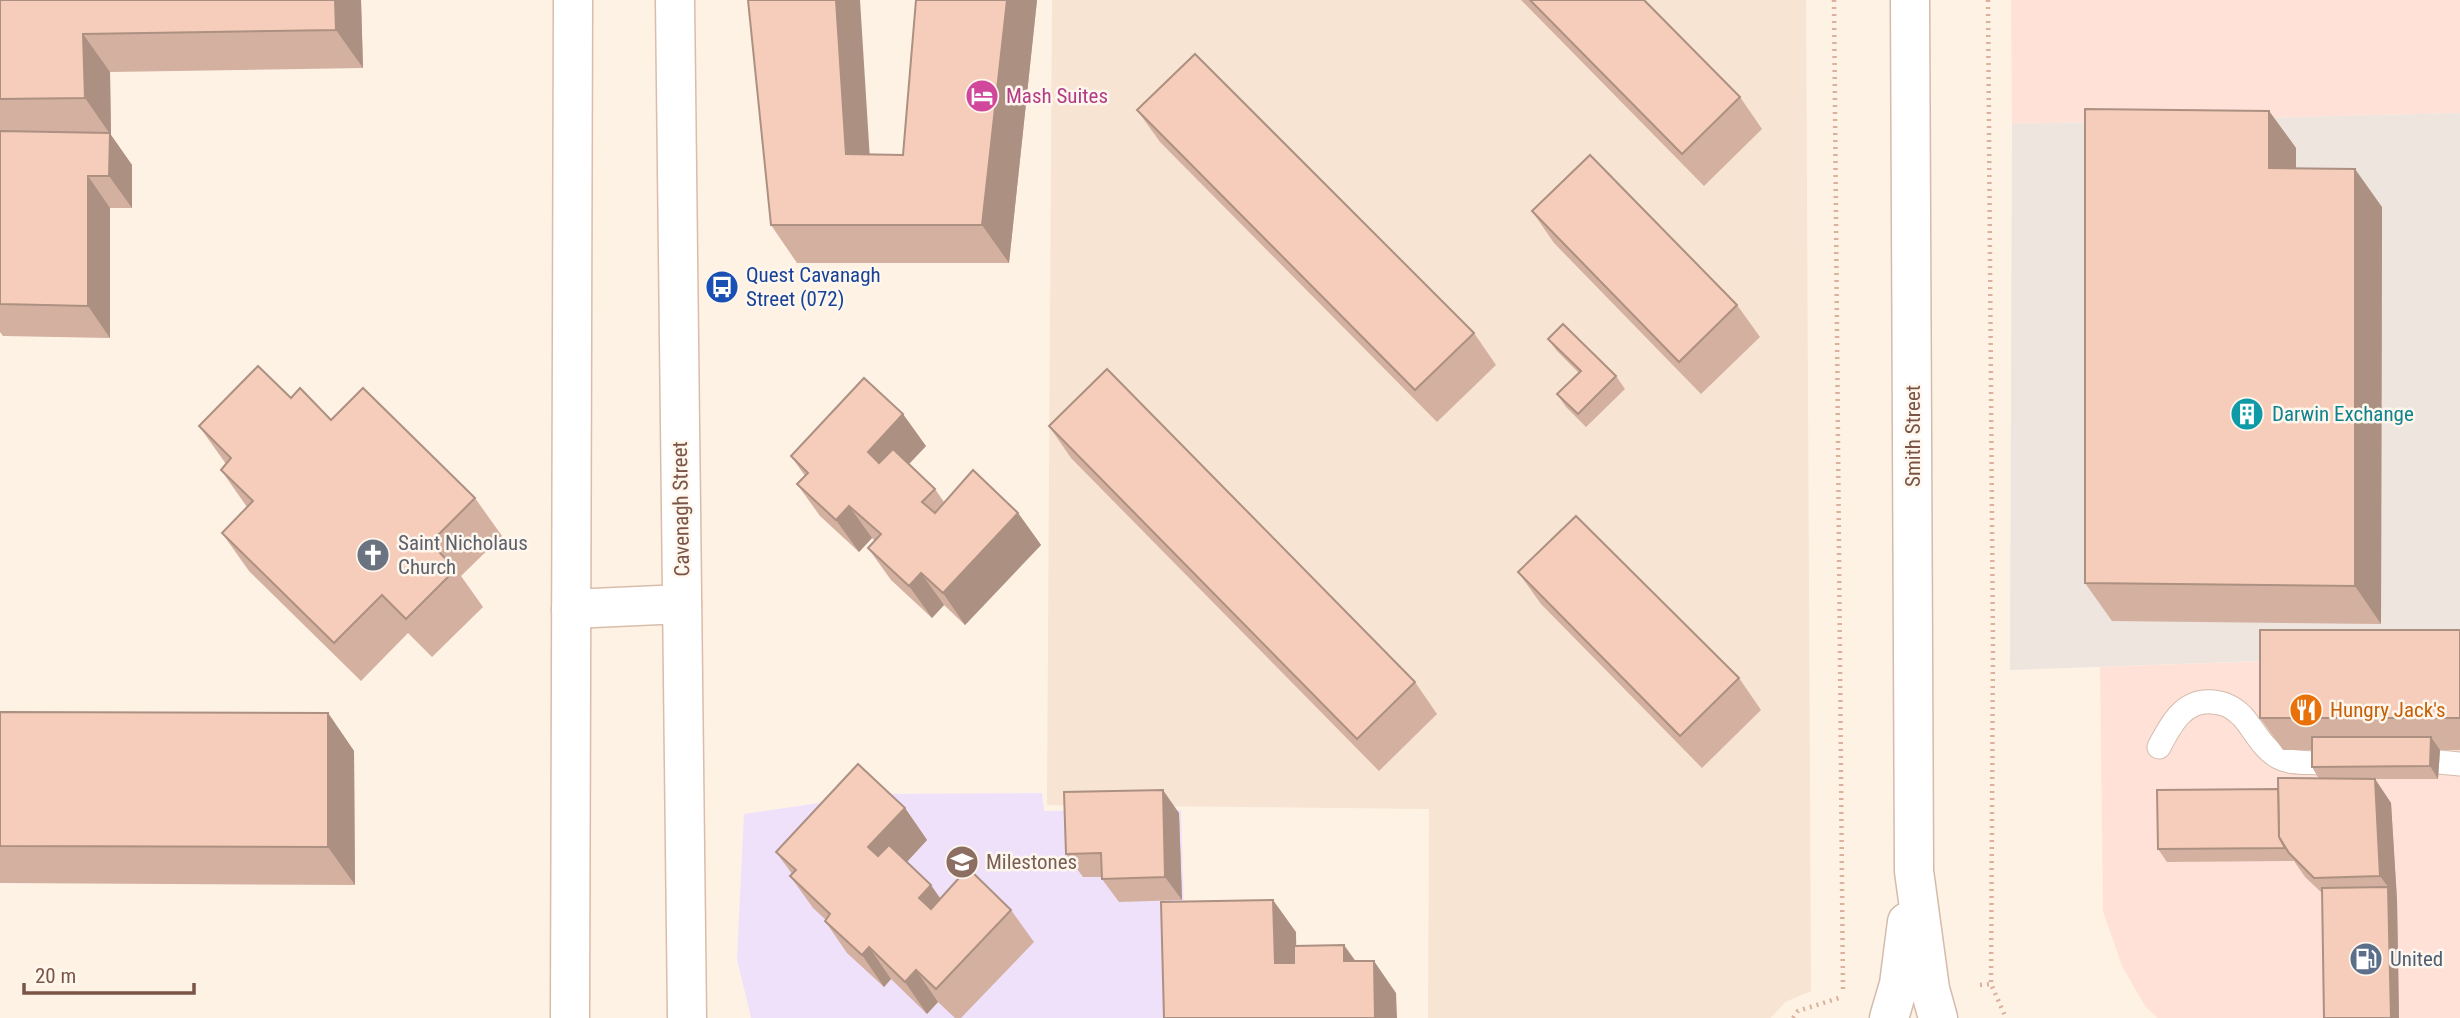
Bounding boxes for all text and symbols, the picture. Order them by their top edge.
hotel icon: Mash Suites [963,77,1001,115]
place label: Mash Suites [1006,84,1108,108]
place label: Quest Cavanagh Street (072) [746,263,881,311]
bus stop icon: Quest Cavanagh Street (072) [703,268,741,306]
street label: Smith Street [1901,385,1925,487]
building icon: Darwin Exchange [2228,395,2266,433]
place label: Darwin Exchange [2272,402,2414,426]
street label: Cavenagh Street [668,441,694,577]
place label: Saint Nicholaus Church [398,531,528,579]
church icon: Saint Nicholaus Church [354,536,392,574]
restaurant icon: Hungry Jack's [2287,691,2325,729]
place label: Hungry Jack's [2330,698,2446,722]
school or university icon: Milestones [943,843,981,881]
place label: Milestones [986,850,1077,874]
fuel station icon: United [2347,940,2385,978]
place label: United [2390,947,2443,971]
scale bar [24,951,194,995]
text: 20 m [35,964,76,988]

